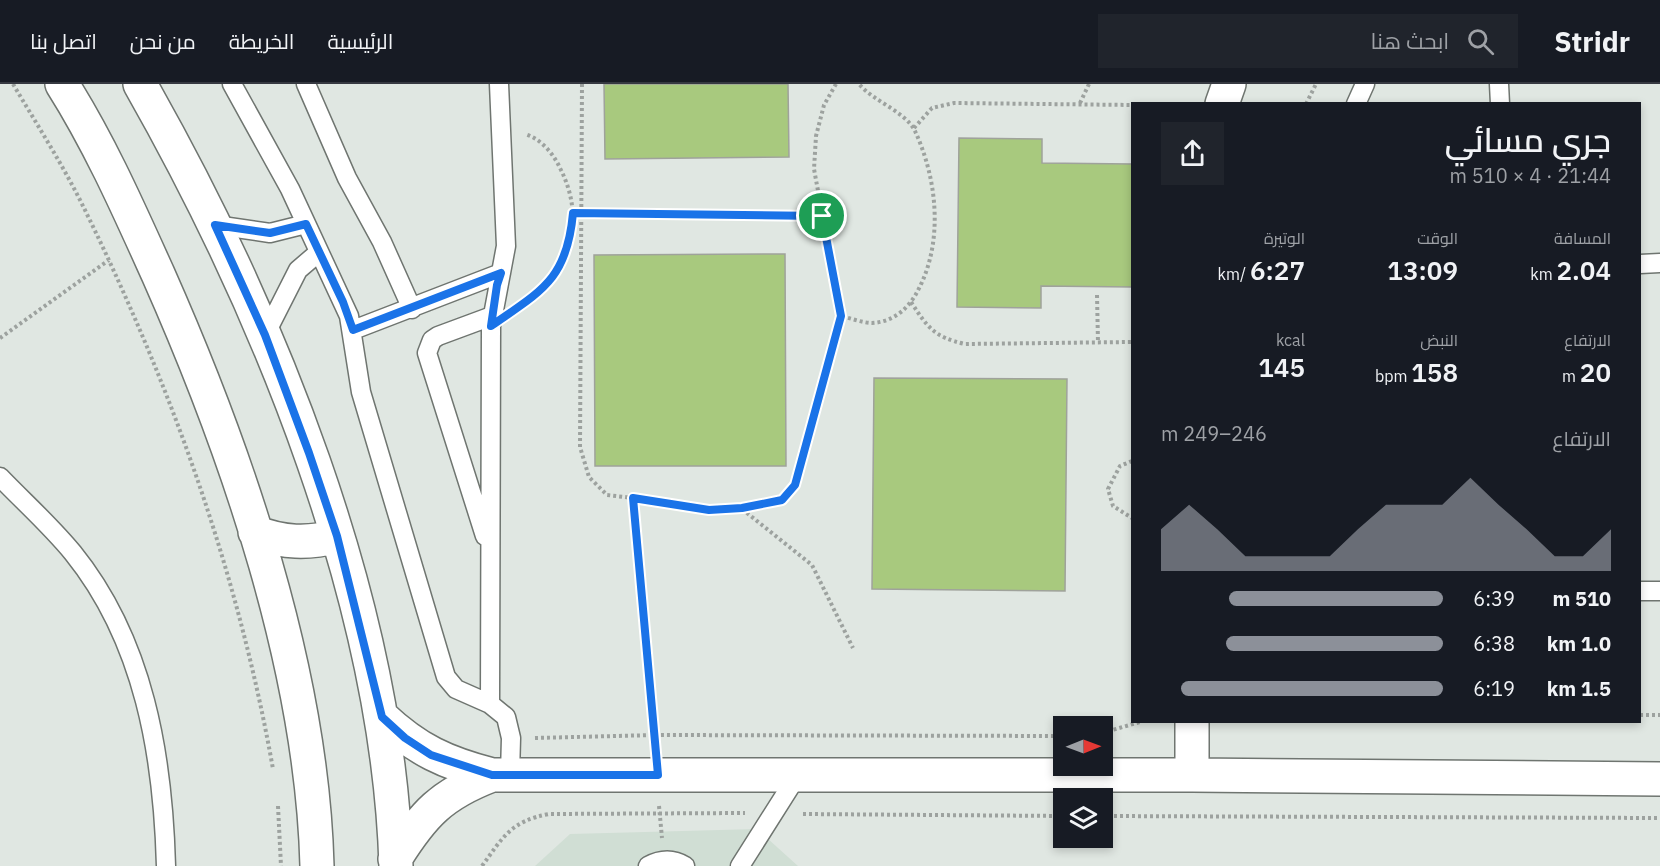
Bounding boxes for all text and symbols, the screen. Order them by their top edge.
search box [1098,14,1518,68]
text: Stridr [1554,23,1630,60]
icon: search [1464,25,1497,58]
text: ابحث هنا [1371,26,1449,55]
text: اتصل بنا [30,27,97,55]
text: من نحن [130,27,196,55]
text: الخريطة [229,27,294,55]
text: الرئيسية [327,27,393,55]
text: جري مسائي [1445,118,1611,161]
button: share [1161,122,1224,185]
text: 21:44 · 4 × 510 m [1450,162,1611,189]
pin [796,190,847,241]
icon: arrive [805,199,838,232]
text: الوتيرة [1264,228,1305,248]
text: الوقت [1417,228,1458,248]
text: المسافة [1554,228,1611,248]
text: 6:27 [1250,253,1305,287]
text: 13:09 [1387,253,1458,287]
text: 2.04 [1556,253,1611,287]
text: /km [1218,264,1250,284]
text: km [1530,264,1556,284]
text: kcal [1276,330,1305,350]
text: النبض [1420,330,1458,350]
text: الارتفاع [1564,330,1611,350]
text: 145 [1258,350,1305,384]
text: 158 [1411,355,1458,389]
text: 20 [1580,355,1611,389]
text: bpm [1375,366,1411,386]
text: m [1562,366,1580,386]
text: 246–249 m [1161,420,1267,447]
text: الارتفاع [1552,425,1611,452]
text: 6:39 [1473,585,1515,612]
text: 510 m [1552,585,1611,612]
text: 6:38 [1473,630,1515,657]
text: 1.0 km [1547,630,1611,657]
text: 6:19 [1473,675,1515,702]
text: 1.5 km [1547,675,1611,702]
north arrow [1053,716,1113,776]
map controls [1053,716,1113,848]
button: layers [1053,788,1113,848]

